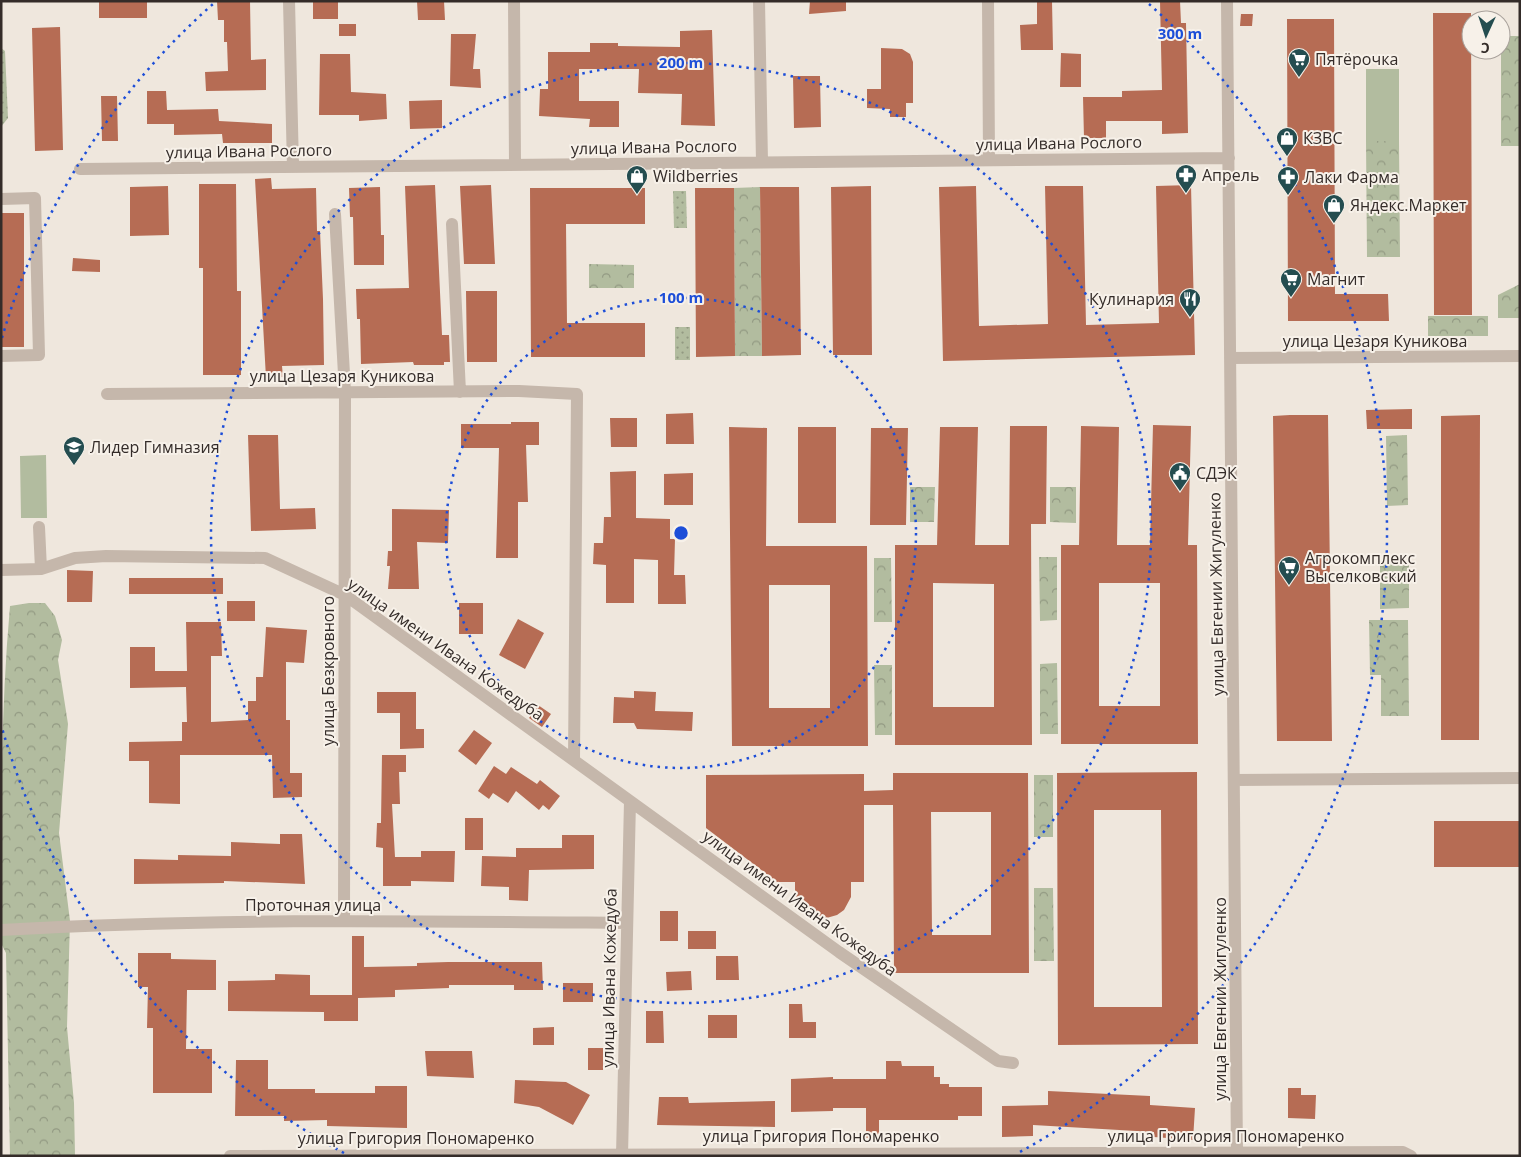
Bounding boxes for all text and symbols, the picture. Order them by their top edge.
north arrow [1461,10,1511,60]
text: 300 m [1158,23,1202,43]
text: С [1480,39,1490,58]
supermarket icon: Пятёрочка [1287,47,1311,78]
place label: Пятёрочка [1315,48,1398,70]
text: 200 m [659,52,703,72]
shop icon: КЗВС [1275,126,1299,157]
place label: КЗВС [1303,127,1343,149]
street label: улица Ивана Рослого [976,131,1142,155]
street label: улица Ивана Рослого [571,135,737,159]
street label: улица Ивана Рослого [166,139,332,163]
pharmacy icon: Апрель [1174,163,1198,194]
shop icon: Wildberries [625,164,649,195]
place label: Апрель [1202,164,1259,186]
place label: Wildberries [653,165,738,187]
pharmacy icon: Лаки Фарма [1276,165,1300,196]
place label: Лаки Фарма [1304,166,1399,188]
shop icon: Яндекс.Маркет [1322,193,1346,224]
place label: Яндекс.Маркет [1350,194,1467,216]
supermarket icon: Магнит [1279,267,1303,298]
place label: Магнит [1307,268,1365,290]
text: 100 m [659,287,703,307]
restaurant icon: Кулинария [1178,287,1202,318]
place label: Кулинария [1089,288,1174,310]
street label: улица Цезаря Куникова [1283,330,1467,352]
street label: улица Цезаря Куникова [250,365,434,387]
school or university icon: Лидер Гимназия [62,435,86,466]
place label: Лидер Гимназия [90,436,220,458]
public building icon: СДЭК [1168,461,1192,492]
place label: СДЭК [1196,462,1237,484]
street label: улица Евгении Жигуленко [1203,492,1229,696]
centre of rings [672,524,690,542]
place label: Агрокомплекс Выселковский [1305,547,1417,587]
supermarket icon: Агрокомплекс Выселковский [1277,555,1301,586]
street label: улица имени Ивана Кожедуба [343,573,549,725]
street label: улица Безкровного [317,596,339,746]
street label: улица имени Ивана Кожедуба [699,825,901,981]
street label: улица Ивана Кожедуба [596,888,622,1068]
street label: Проточная улица [245,894,381,916]
street label: улица Евгении Жигуленко [1209,897,1231,1101]
street label: улица Григория Пономаренко [703,1125,939,1147]
street label: улица Григория Пономаренко [1108,1125,1344,1147]
street label: улица Григория Пономаренко [298,1127,534,1149]

